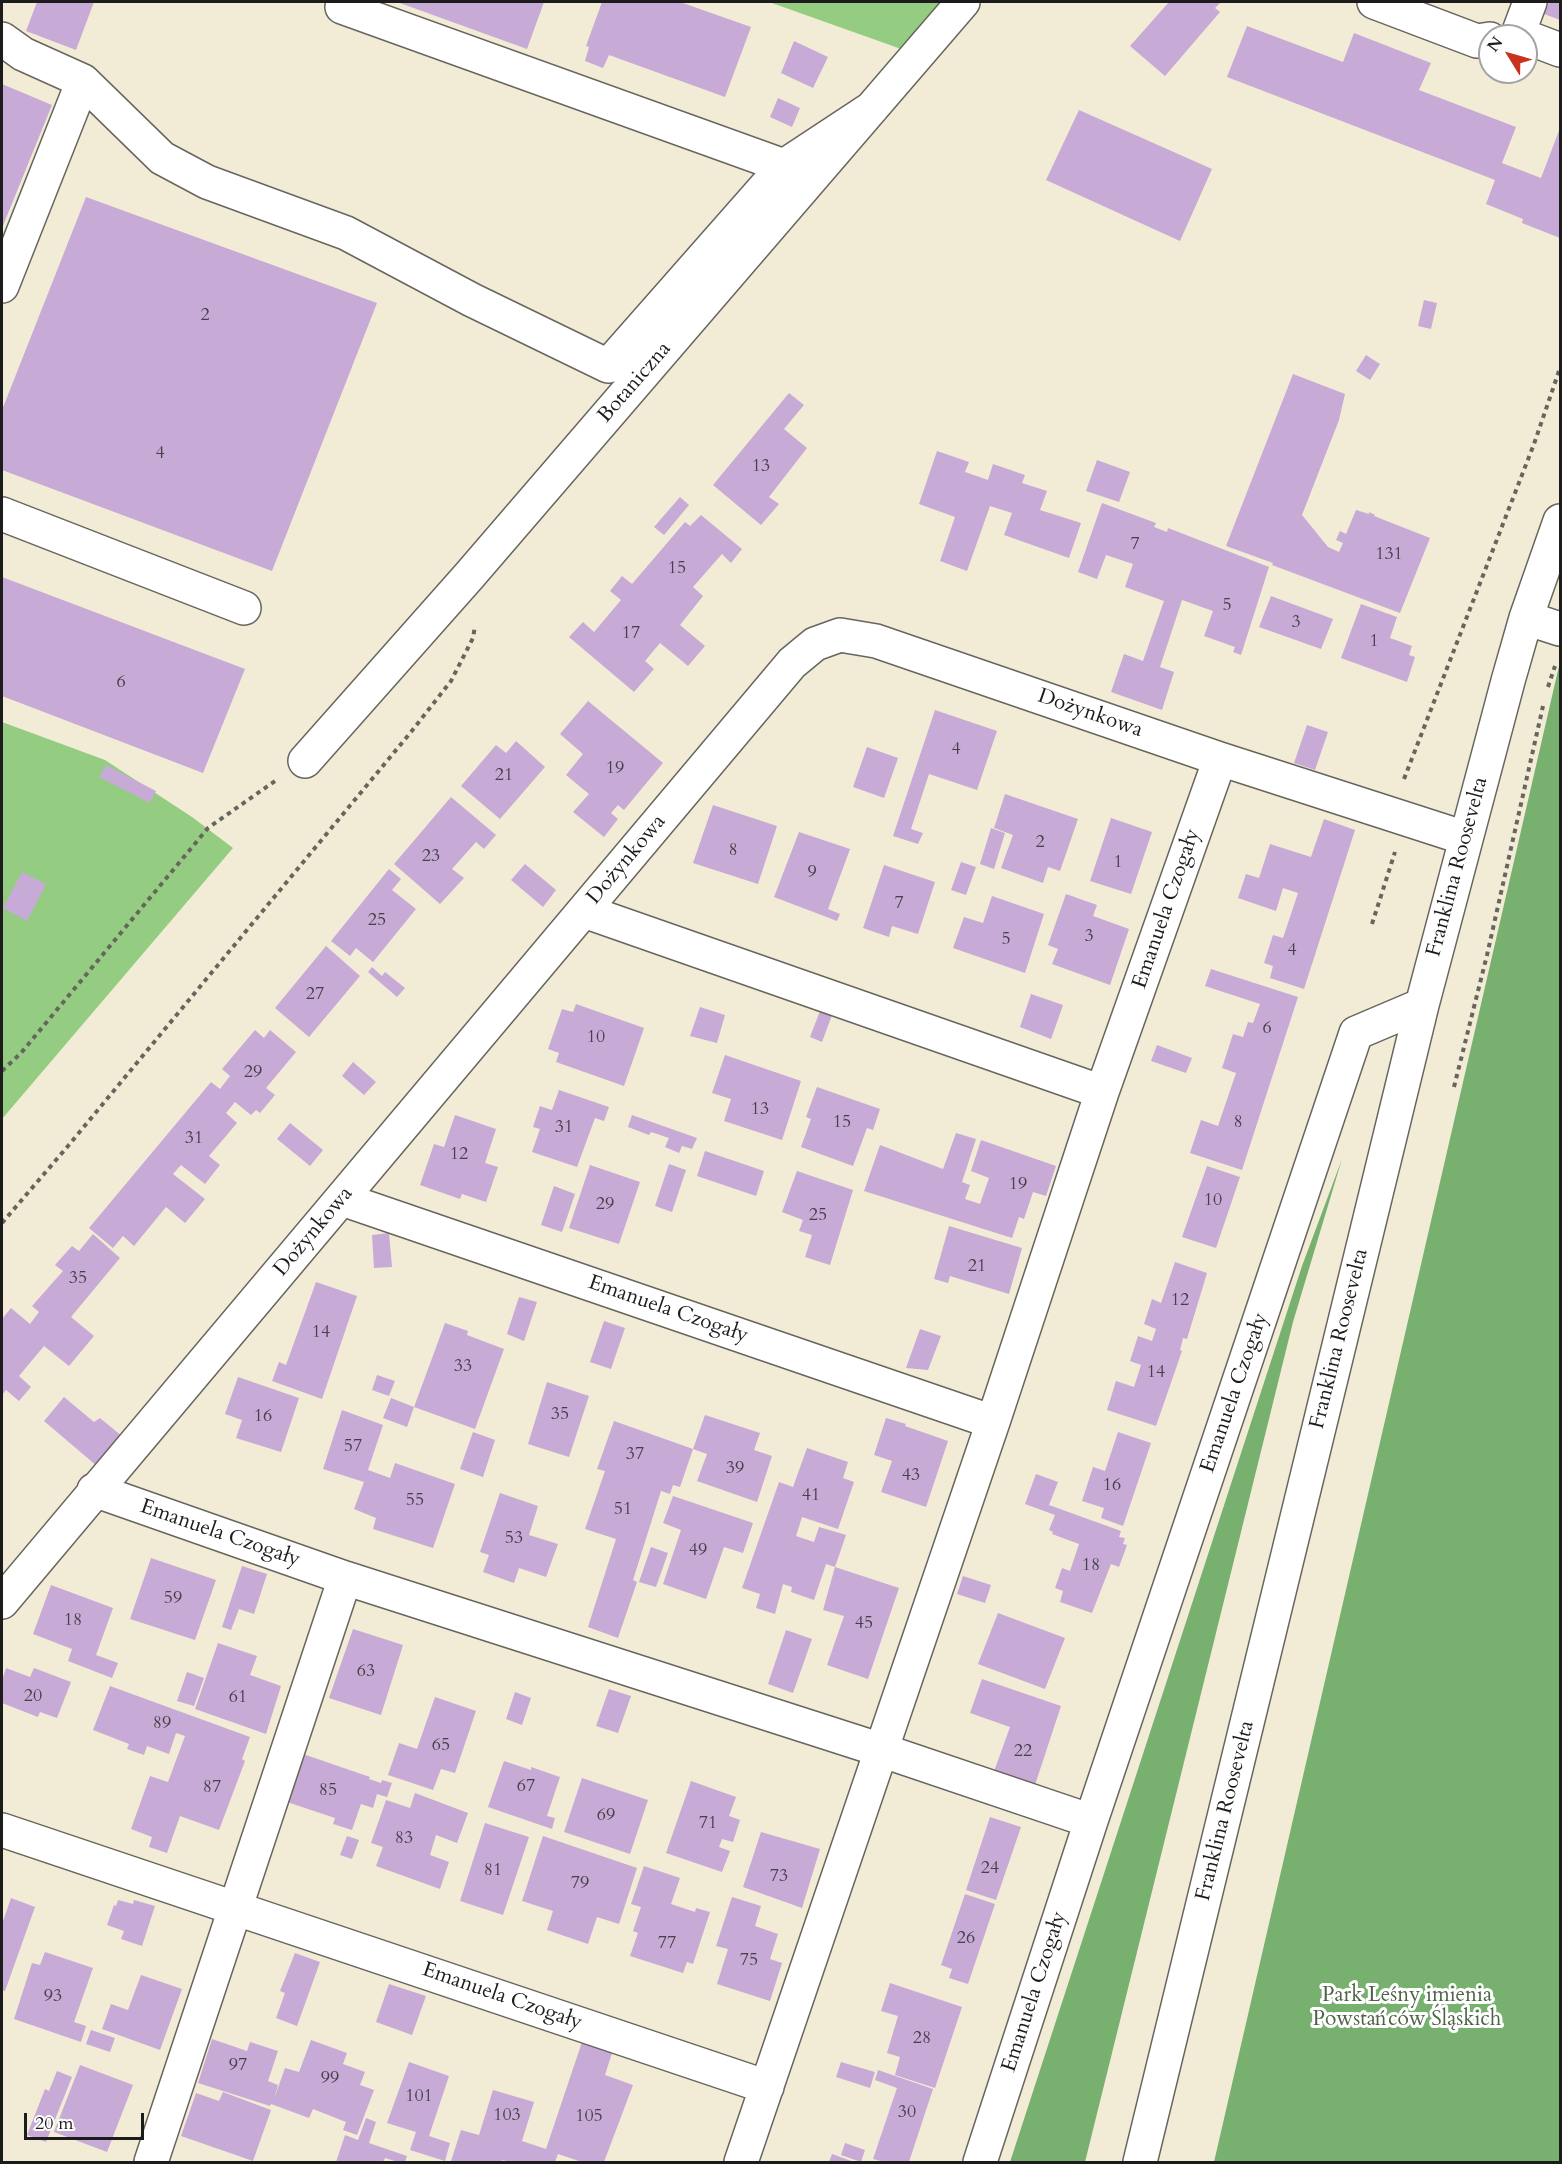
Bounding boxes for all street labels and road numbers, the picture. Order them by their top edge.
street label: Botaniczna [593,337,677,429]
street label: Dożynkowa [1034,684,1146,744]
street label: Franklina Roosevelta [1422,774,1494,960]
street label: Dożynkowa [582,810,672,910]
street label: Emanuela Czogały [1128,826,1206,992]
street label: Dożynkowa [269,1182,359,1282]
street label: Franklina Roosevelta [1305,1246,1375,1432]
street label: Emanuela Czogały [585,1271,751,1349]
street label: Emanuela Czogały [1196,1310,1274,1476]
street label: Emanuela Czogały [137,1495,303,1573]
street label: Franklina Roosevelta [1191,1718,1261,1904]
street label: Emanuela Czogały [997,1908,1073,2076]
street label: Emanuela Czogały [419,1958,585,2036]

